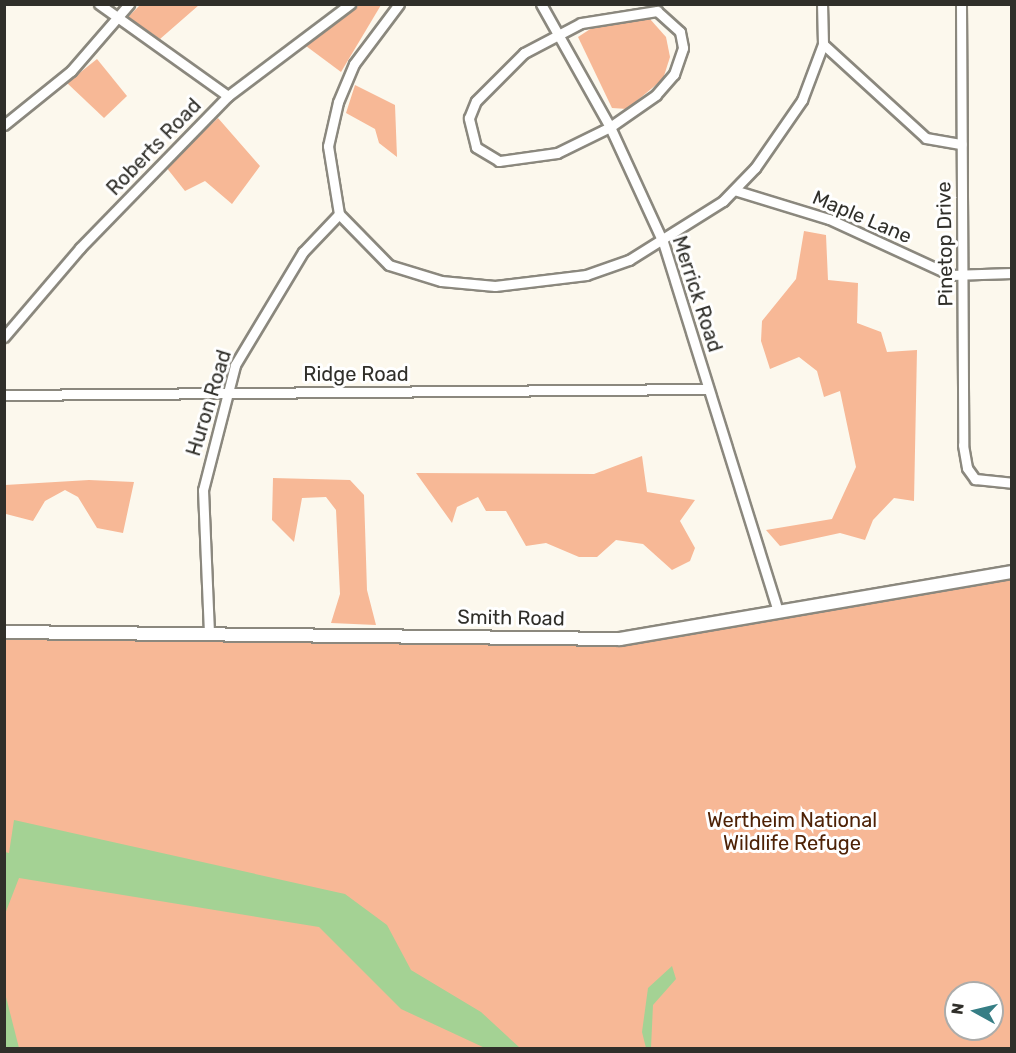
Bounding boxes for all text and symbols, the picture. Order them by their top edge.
street label: Roberts Road [102,94,206,200]
street label: Pinetop Drive [932,181,958,307]
street label: Maple Lane [809,185,915,249]
street label: Merrick Road [667,233,727,355]
street label: Huron Road [181,347,237,459]
street label: Ridge Road [303,362,409,386]
street label: Smith Road [457,605,565,631]
park label: Wertheim National Wildlife Refuge [707,809,877,856]
north arrow [944,981,1004,1041]
text: N [947,1002,968,1016]

